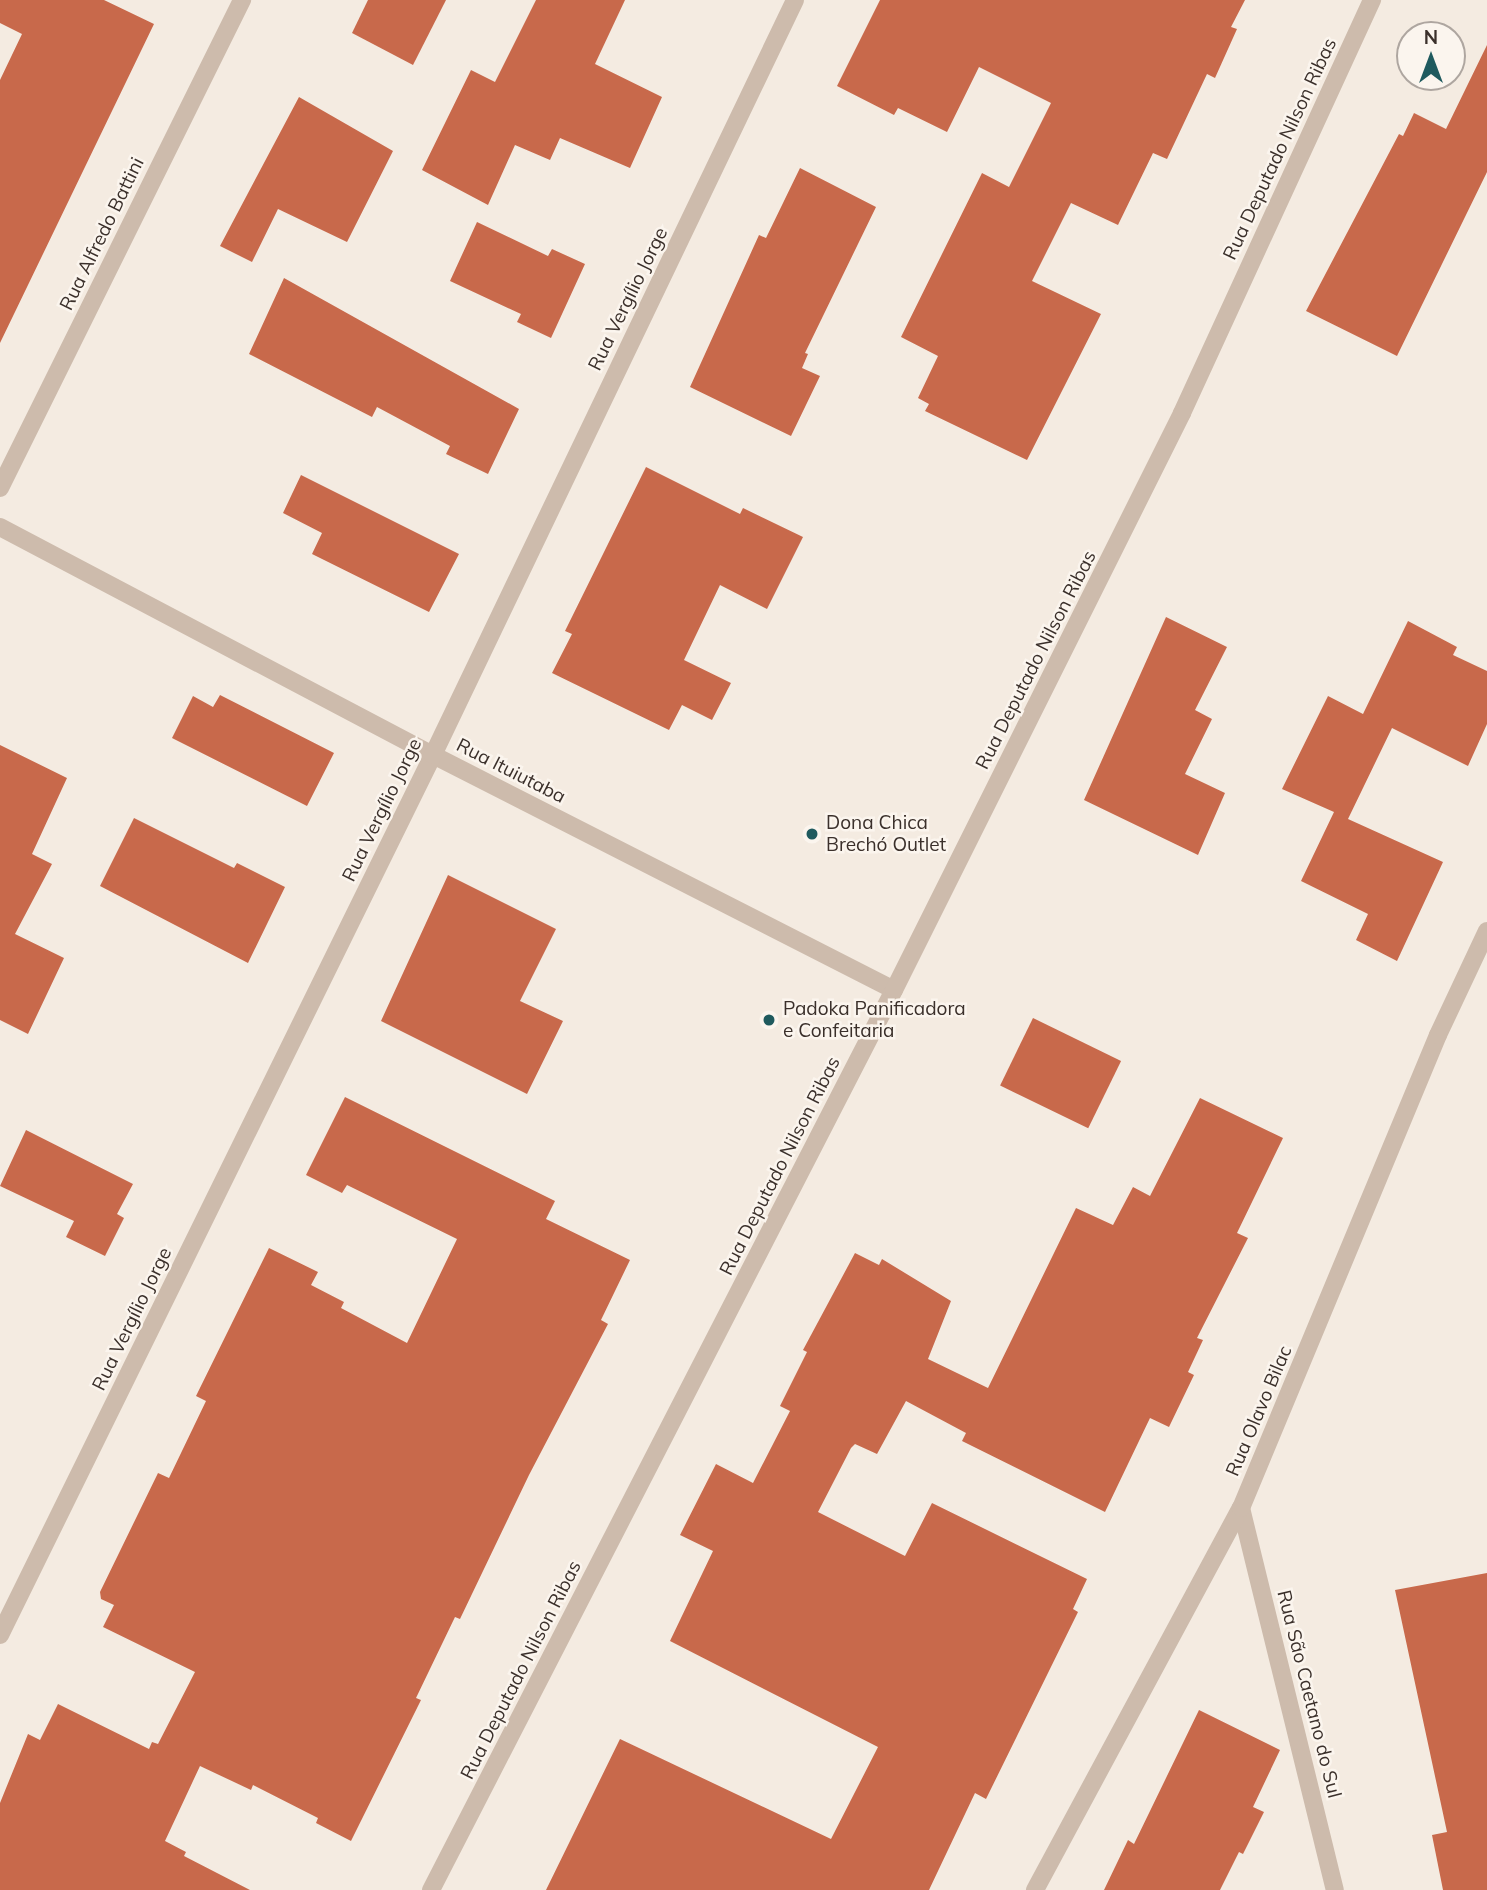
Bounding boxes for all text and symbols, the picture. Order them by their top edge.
north arrow [1396,21,1466,91]
text: N [1424,25,1438,49]
street label: Rua Deputado Nilson Ribas [1219,34,1341,264]
street label: Rua Alfredo Battini [55,154,149,314]
street label: Rua Vergílio Jorge [583,224,673,374]
street label: Rua Deputado Nilson Ribas [971,547,1101,773]
street label: Rua Ituiutaba [453,734,569,808]
street label: Rua Vergílio Jorge [337,735,427,885]
place label: Dona Chica Brechó Outlet [826,812,946,856]
marker: Dona Chica Brechó Outlet [804,826,820,842]
place label: Padoka Panificadora e Confeitaria [783,998,966,1042]
marker: Padoka Panificadora e Confeitaria [761,1012,777,1028]
street label: Rua Deputado Nilson Ribas [715,1053,845,1279]
street label: Rua Vergílio Jorge [87,1244,177,1394]
street label: Rua Olavo Bilac [1221,1342,1297,1480]
street label: Rua Deputado Nilson Ribas [456,1557,586,1783]
street label: Rua São Caetano do Sul [1272,1588,1346,1800]

